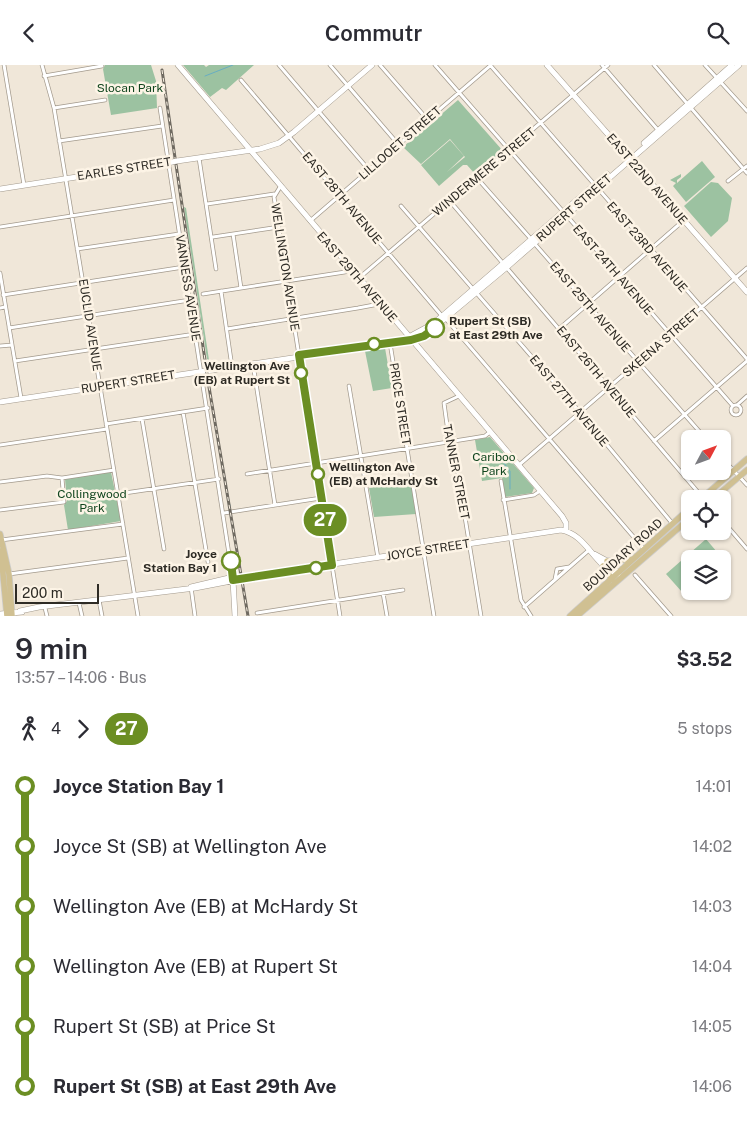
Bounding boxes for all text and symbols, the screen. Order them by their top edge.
icon: back [15,19,43,47]
icon: search [704,19,732,47]
text: Commutr [325,20,422,46]
park label: Slocan Park [97,81,164,95]
street label: LILLOOET STREET [356,103,444,183]
street label: WINDERMERE STREET [430,125,538,219]
street label: EAST 22ND AVENUE [604,131,690,227]
street label: EAST 28TH AVENUE [300,149,384,247]
street label: EARLES STREET [76,155,172,183]
street label: RUPERT STREET [534,172,614,244]
street label: EAST 23RD AVENUE [604,199,690,295]
street label: WELLINGTON AVENUE [268,202,302,332]
street label: EAST 24TH AVENUE [570,222,656,318]
street label: EAST 29TH AVENUE [314,229,400,325]
street label: VANNESS AVENUE [173,234,203,342]
street label: EAST 25TH AVENUE [547,259,633,355]
street label: EUCLID AVENUE [76,278,104,372]
street label: SKEENA STREET [620,306,702,380]
place label: Rupert St (SB) at East 29th Ave [449,314,543,342]
marker: Rupert St (SB) at East 29th Ave [425,318,445,338]
street label: EAST 26TH AVENUE [554,323,638,421]
unlabelled marker [367,337,381,351]
street label: EAST 27TH AVENUE [527,353,611,449]
place label: Wellington Ave (EB) at Rupert St [194,359,290,387]
street label: PRICE STREET [387,362,413,446]
marker: Wellington Ave (EB) at Rupert St [294,366,308,380]
street label: RUPERT STREET [80,368,176,396]
street label: TANNER STREET [440,423,472,521]
north arrow [681,430,731,480]
map controls [681,430,731,600]
park label: Cariboo Park [472,450,516,478]
place label: Wellington Ave (EB) at McHardy St [329,460,438,488]
marker: Wellington Ave (EB) at McHardy St [311,467,325,481]
park label: Collingwood Park [57,487,127,515]
button: locate [681,490,731,540]
line badge: 27 [302,504,348,536]
text: 27 [314,509,336,530]
street label: BOUNDARY ROAD [580,516,666,594]
street label: JOYCE STREET [385,537,471,563]
place label: Joyce Station Bay 1 [143,547,217,575]
button: layers [681,550,731,600]
marker: Joyce Station Bay 1 [221,551,241,571]
unlabelled marker [309,561,323,575]
scale bar [15,581,99,604]
text: 200 m [22,585,63,601]
text: 9 min [15,632,88,665]
text: $3.52 [676,648,732,670]
text: 13:57 – 14:06 · Bus [15,668,147,687]
icon: walk [15,715,43,743]
icon: forward [69,715,97,743]
text: 27 [115,718,138,739]
text: 4 [51,719,61,738]
text: 5 stops [677,719,732,738]
text: Joyce Station Bay 1 [53,775,224,797]
text: 14:01 [696,777,732,796]
text: Joyce St (SB) at Wellington Ave [53,835,327,857]
text: 14:02 [692,837,732,856]
text: Wellington Ave (EB) at McHardy St [53,895,358,917]
text: 14:03 [692,897,732,916]
text: Wellington Ave (EB) at Rupert St [53,955,338,977]
text: 14:04 [692,957,732,976]
text: Rupert St (SB) at Price St [53,1015,276,1037]
text: 14:05 [692,1017,732,1036]
text: Rupert St (SB) at East 29th Ave [53,1075,337,1097]
text: 14:06 [692,1077,732,1096]

